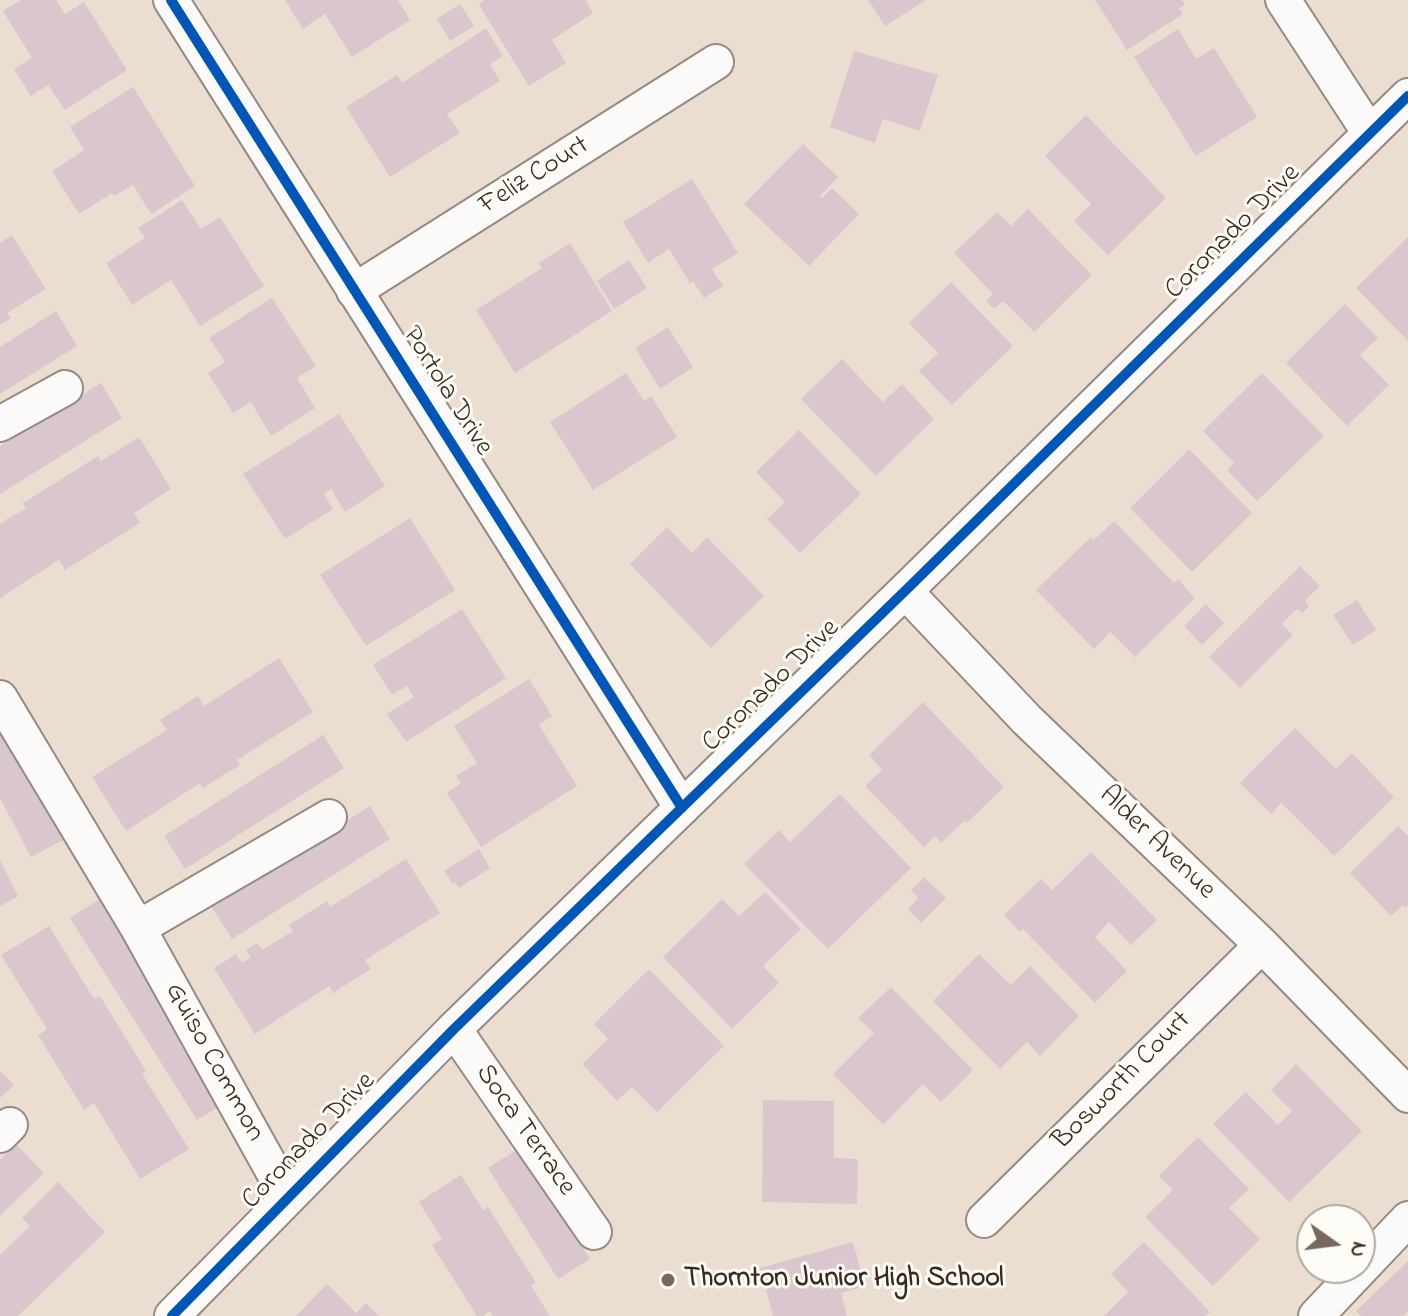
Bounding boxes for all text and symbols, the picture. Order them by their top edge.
street label: Feliz Court [474,130,596,224]
street label: Coronado Drive [1159,158,1309,308]
street label: Portola Drive [393,321,499,463]
street label: Coronado Drive [696,613,848,761]
street label: Alder Avenue [1091,780,1221,908]
street label: Guiso Common [156,978,270,1148]
street label: Bosworth Court [1047,1006,1199,1158]
street label: Soca Terrace [466,1059,582,1203]
street label: Coronado Drive [236,1066,384,1218]
north arrow [1296,1204,1376,1284]
text: N [1340,1238,1375,1260]
place label: Thornton Junior High School [684,1263,1004,1297]
marker: Thornton Junior High School [659,1271,677,1289]

